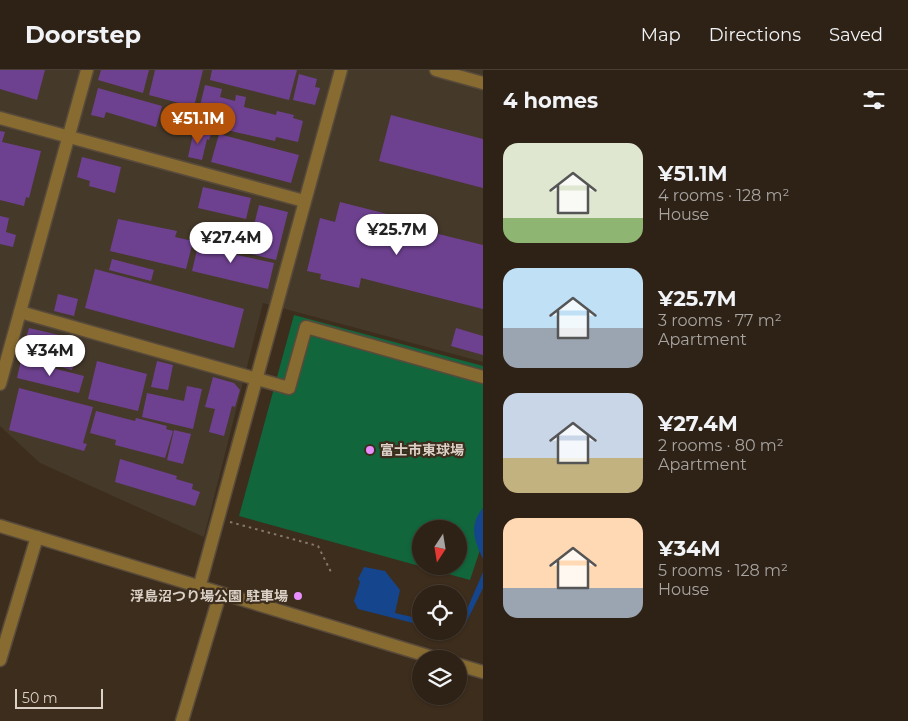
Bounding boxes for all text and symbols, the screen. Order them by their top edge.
text: Doorstep [25,20,141,49]
text: Map [641,24,681,46]
text: Directions [709,24,801,46]
text: Saved [829,24,883,46]
icon: filters [860,86,888,114]
text: 4 homes [503,88,598,113]
pin: ¥51.1M [157,102,239,145]
text: ¥51.1M [171,109,225,128]
text: ¥51.1M [658,161,728,186]
icon: home [543,163,603,223]
text: 4 rooms · 128 m² [658,186,789,205]
text: House [658,205,709,224]
pin: ¥25.7M [356,214,438,256]
text: ¥25.7M [367,220,427,239]
pin: ¥27.4M [190,222,272,264]
text: ¥27.4M [201,228,261,247]
text: ¥25.7M [658,286,737,311]
icon: home [543,288,603,348]
text: 3 rooms · 77 m² [658,311,782,330]
text: Apartment [658,330,747,349]
pin: ¥34M [20,334,80,377]
text: ¥34M [26,341,74,360]
text: ¥27.4M [658,411,738,436]
icon: home [543,413,603,473]
text: 2 rooms · 80 m² [658,436,784,455]
place label: 富士市東球場 [380,441,464,459]
marker: 富士市東球場 [364,444,376,456]
text: Apartment [658,455,747,474]
north arrow [412,520,468,575]
map controls [412,520,467,705]
text: ¥34M [658,536,721,561]
icon: home [543,538,603,598]
text: 5 rooms · 128 m² [658,561,788,580]
text: House [658,580,709,599]
button: locate [412,585,467,640]
place label: 浮島沼つり場公園 駐車場 [130,587,288,605]
marker: 浮島沼つり場公園 駐車場 [292,590,304,602]
button: layers [412,650,467,705]
scale bar [15,686,102,709]
text: 50 m [22,689,58,707]

